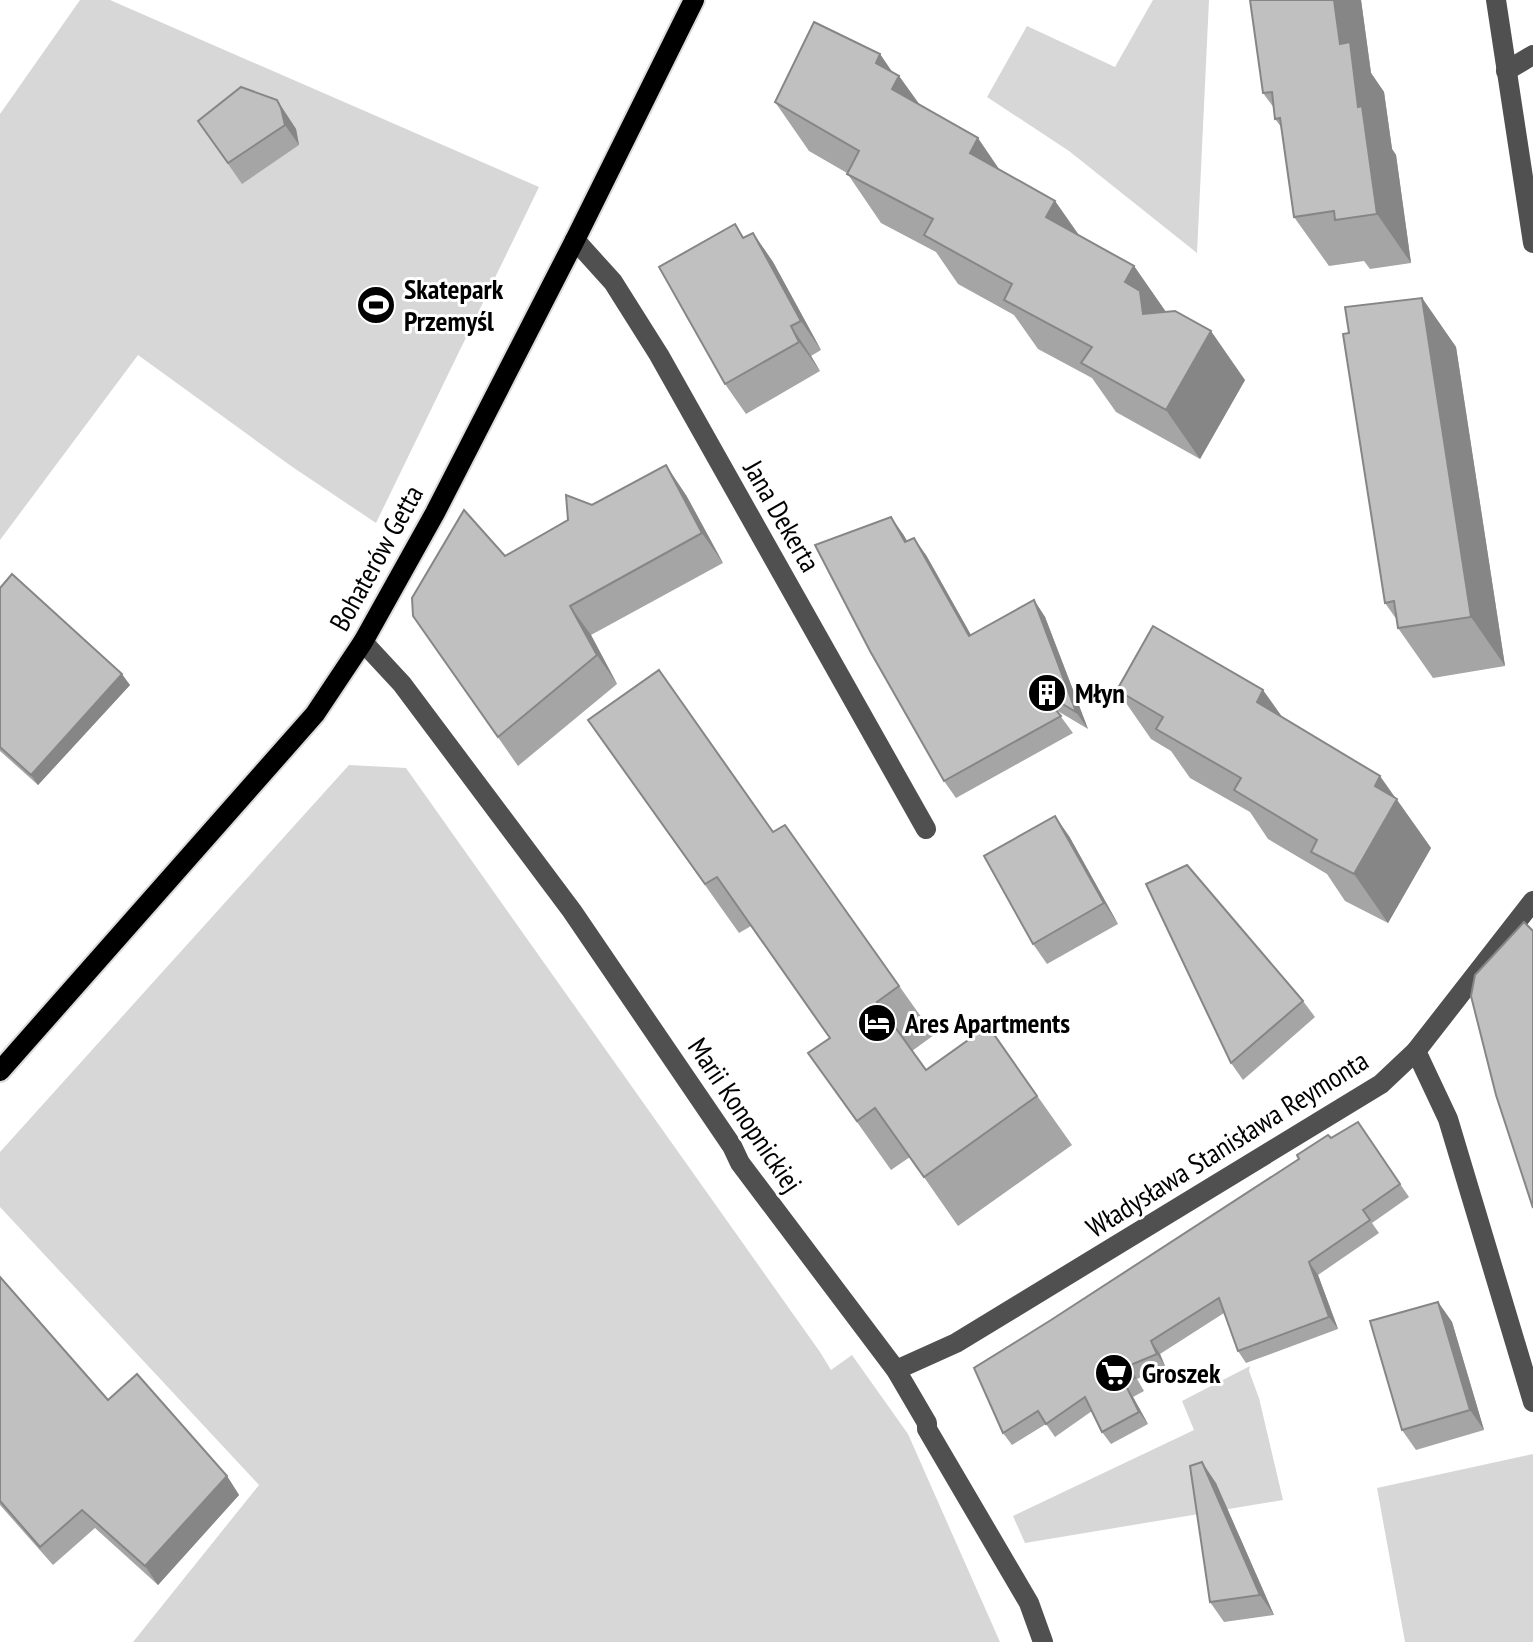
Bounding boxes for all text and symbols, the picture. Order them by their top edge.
place label: Skatepark Przemyśl [404,270,504,339]
sports icon: Skatepark Przemyśl [355,284,397,326]
street label: Jana Dekerta [735,452,829,578]
street label: Bohaterów Getta [320,478,431,637]
building icon: Młyn [1026,672,1068,714]
place label: Młyn [1075,674,1125,711]
hotel icon: Ares Apartments [856,1002,898,1044]
place label: Ares Apartments [904,1004,1070,1041]
street label: Marii Konopnickiej [680,1030,811,1199]
street label: Władysława Stanisława Reymonta [1079,1042,1375,1246]
supermarket icon: Groszek [1093,1352,1135,1394]
place label: Groszek [1142,1354,1221,1391]

